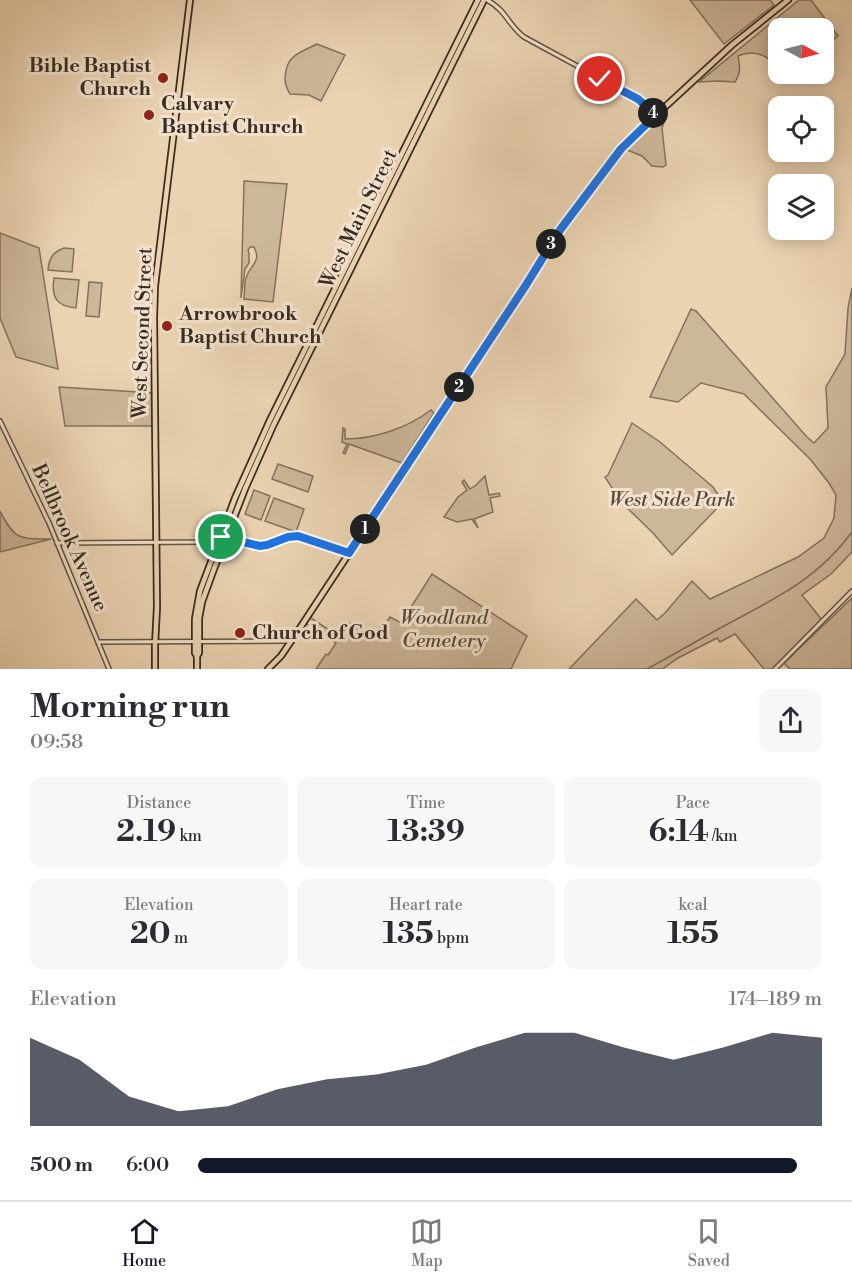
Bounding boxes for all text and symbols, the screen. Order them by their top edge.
north arrow [768,18,834,84]
map controls [768,18,834,240]
pin [574,53,625,104]
place label: Bible Baptist Church [29,54,152,102]
icon: check [583,62,616,95]
marker: Bible Baptist Church [156,71,170,85]
place label: Calvary Baptist Church [161,92,304,140]
button: locate [768,96,834,162]
pin: 4 [638,98,668,128]
text: 4 [648,103,658,123]
marker: Calvary Baptist Church [142,108,156,122]
street label: West Main Street [314,145,404,294]
button: layers [768,174,834,240]
pin: 3 [536,229,566,259]
text: 3 [546,234,556,254]
street label: West Second Street [127,247,158,420]
place label: Arrowbrook Baptist Church [178,302,322,350]
marker: Arrowbrook Baptist Church [160,319,174,333]
pin: 2 [444,372,474,402]
text: 2 [454,377,464,397]
street label: Bellbrook Avenue [25,459,113,616]
park label: West Side Park [609,488,735,513]
pin [195,511,246,562]
pin: 1 [350,514,380,544]
text: 1 [361,519,369,539]
icon: arrive [204,520,237,553]
park label: Woodland Cemetery [400,606,489,654]
place label: Church of God [252,621,389,646]
marker: Church of God [233,626,247,640]
text: Morning run [30,687,230,728]
button: share [759,689,822,752]
text: 09:58 [30,730,83,755]
text: Distance [127,793,191,813]
text: Time [407,793,445,813]
text: Pace [676,793,710,813]
text: 2.19 [116,813,176,851]
text: 13:39 [387,813,465,851]
text: 6:14 [648,813,709,851]
text: km [176,826,202,846]
text: /km [709,826,738,846]
text: Elevation [124,895,194,915]
text: Heart rate [389,895,463,915]
text: kcal [678,895,708,915]
text: 20 [130,915,171,953]
text: 135 [383,915,434,953]
text: 155 [667,915,719,953]
text: m [171,928,188,948]
text: bpm [434,928,469,948]
text: Elevation [30,987,117,1012]
text: 174–189 m [729,987,822,1012]
text: 500 m [30,1153,93,1178]
text: 6:00 [126,1153,169,1178]
tab: Home [122,1215,166,1271]
tab: Map [410,1215,443,1271]
tab: Saved [688,1215,730,1271]

